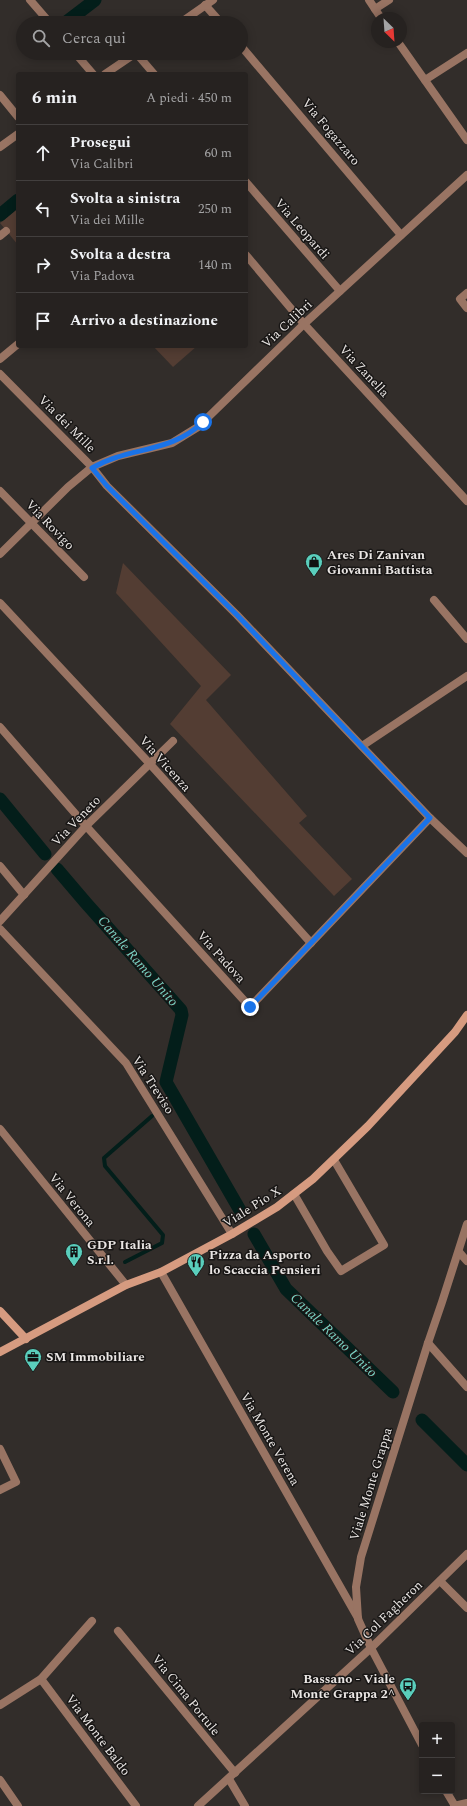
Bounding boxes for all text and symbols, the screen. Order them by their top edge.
north arrow [371,12,407,48]
search box [16,16,248,60]
icon: search [30,27,52,49]
text: Cerca qui [62,27,126,50]
text: 6 min [32,85,77,111]
text: A piedi · 450 m [146,88,232,108]
street label: Via Fogazzaro [297,94,365,170]
text: Prosegui [70,131,131,154]
icon: ahead [32,142,54,164]
text: 60 m [205,143,232,163]
text: Via Calibri [70,154,133,174]
text: Svolta a sinistra [70,187,180,210]
street label: Via Leopardi [270,194,334,264]
icon: left [32,198,54,220]
text: 250 m [198,199,232,219]
text: Via dei Mille [70,210,145,230]
text: Svolta a destra [70,243,171,266]
icon: right [32,254,54,276]
text: 140 m [198,255,232,275]
text: Via Padova [70,266,135,286]
street label: Via Calibri [257,295,317,353]
text: Arrivo a destinazione [70,309,218,332]
icon: arrive [32,310,54,332]
street label: Via Zanella [334,340,394,402]
street label: Via dei Mille [34,391,100,457]
route start [194,413,212,431]
street label: Via Rovigo [21,495,79,555]
place label: Ares Di Zanivan Giovanni Battista [327,545,433,580]
shop icon: Ares Di Zanivan Giovanni Battista [304,552,324,577]
street label: Via Vicenza [134,731,196,797]
street label: Via Veneto [47,791,105,851]
water label: Canale Ramo Unito [93,911,183,1011]
street label: Via Padova [192,926,250,988]
route end [241,998,259,1016]
street label: Via Treviso [127,1052,179,1118]
street label: Via Verona [44,1169,100,1232]
street label: Viale Pio X [219,1181,285,1233]
place label: GDP Italia S.r.l. [87,1235,152,1270]
building icon: GDP Italia S.r.l. [64,1242,84,1267]
place label: Pizza da Asporto lo Scaccia Pensieri [209,1245,321,1280]
restaurant icon: Pizza da Asporto lo Scaccia Pensieri [186,1252,206,1277]
water label: Canale Ramo Unito [286,1288,382,1382]
office icon: SM Immobiliare [23,1347,43,1372]
place label: SM Immobiliare [46,1347,145,1367]
street label: Via Monte Verena [235,1388,305,1490]
street label: Viale Monte Grappa [344,1424,398,1543]
street label: Via Col Fagheron [341,1575,428,1660]
street label: Via Cima Portule [147,1650,225,1740]
place label: Bassano - Viale Monte Grappa 2^ [290,1669,395,1704]
bus stop icon: Bassano - Viale Monte Grappa 2^ [398,1676,418,1701]
street label: Via Monte Baldo [61,1690,135,1780]
map controls [419,1722,455,1794]
button: + [419,1722,455,1758]
button: − [419,1758,455,1794]

